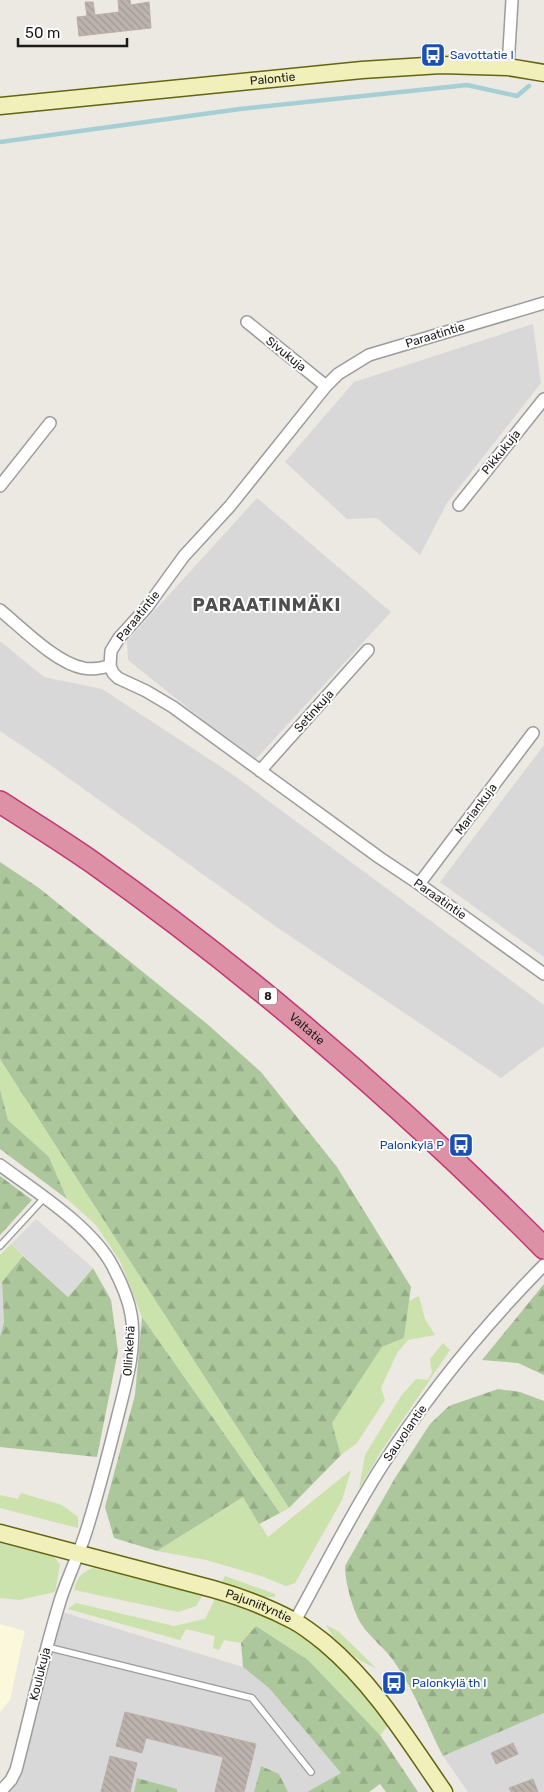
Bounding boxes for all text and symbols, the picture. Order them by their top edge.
scale bar [18,15,126,47]
text: 50 m [25,24,60,42]
bus stop icon: Savottatie I [420,42,446,68]
place label: Savottatie I [450,48,514,62]
street label: Palontie [249,70,296,88]
street label: Paraatintie [404,319,466,351]
street label: Sivukuja [263,334,309,374]
street label: Pikkukuja [479,427,523,477]
street label: Paraatintie [113,588,163,644]
district label: PARAATINMÄKI [193,594,341,616]
street label: Setinkuja [291,687,337,735]
street label: Mariankuja [452,781,500,837]
street label: Paraatintie [411,876,469,922]
road number: 8 [259,988,277,1004]
street label: Valtatie [286,1010,328,1048]
bus stop icon: Palonkylä P [448,1132,474,1158]
place label: Palonkylä P [380,1138,444,1152]
street label: Ollinkehä [120,1325,138,1377]
street label: Sauvolantie [380,1402,430,1464]
street label: Pajuniityntie [224,1586,295,1626]
street label: Koulukuja [27,1646,53,1702]
bus stop icon: Palonkylä th I [381,1670,407,1696]
place label: Palonkylä th I [412,1676,487,1690]

